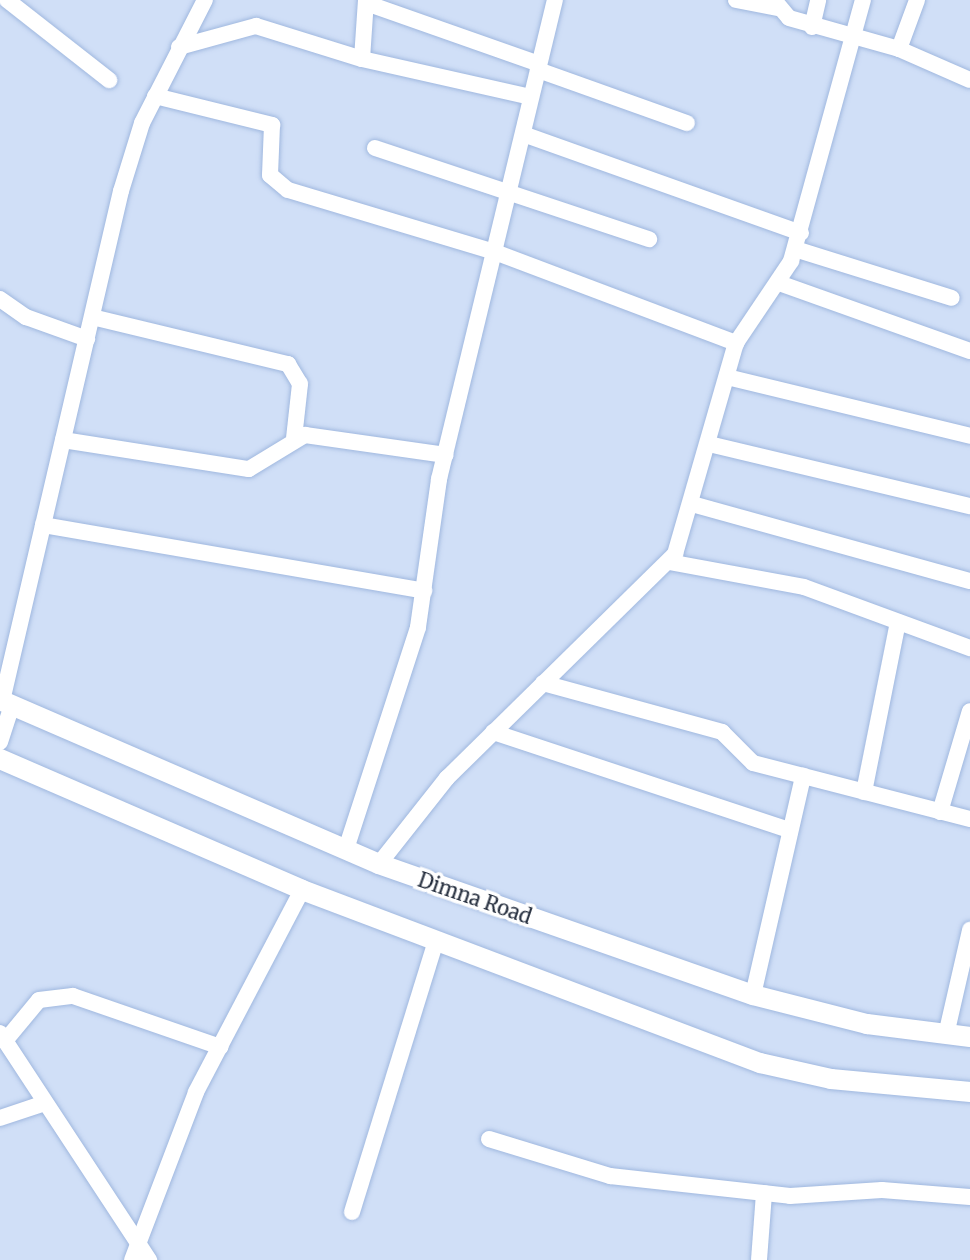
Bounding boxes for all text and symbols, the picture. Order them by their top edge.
street label: Dimna Road [415,867,535,929]

